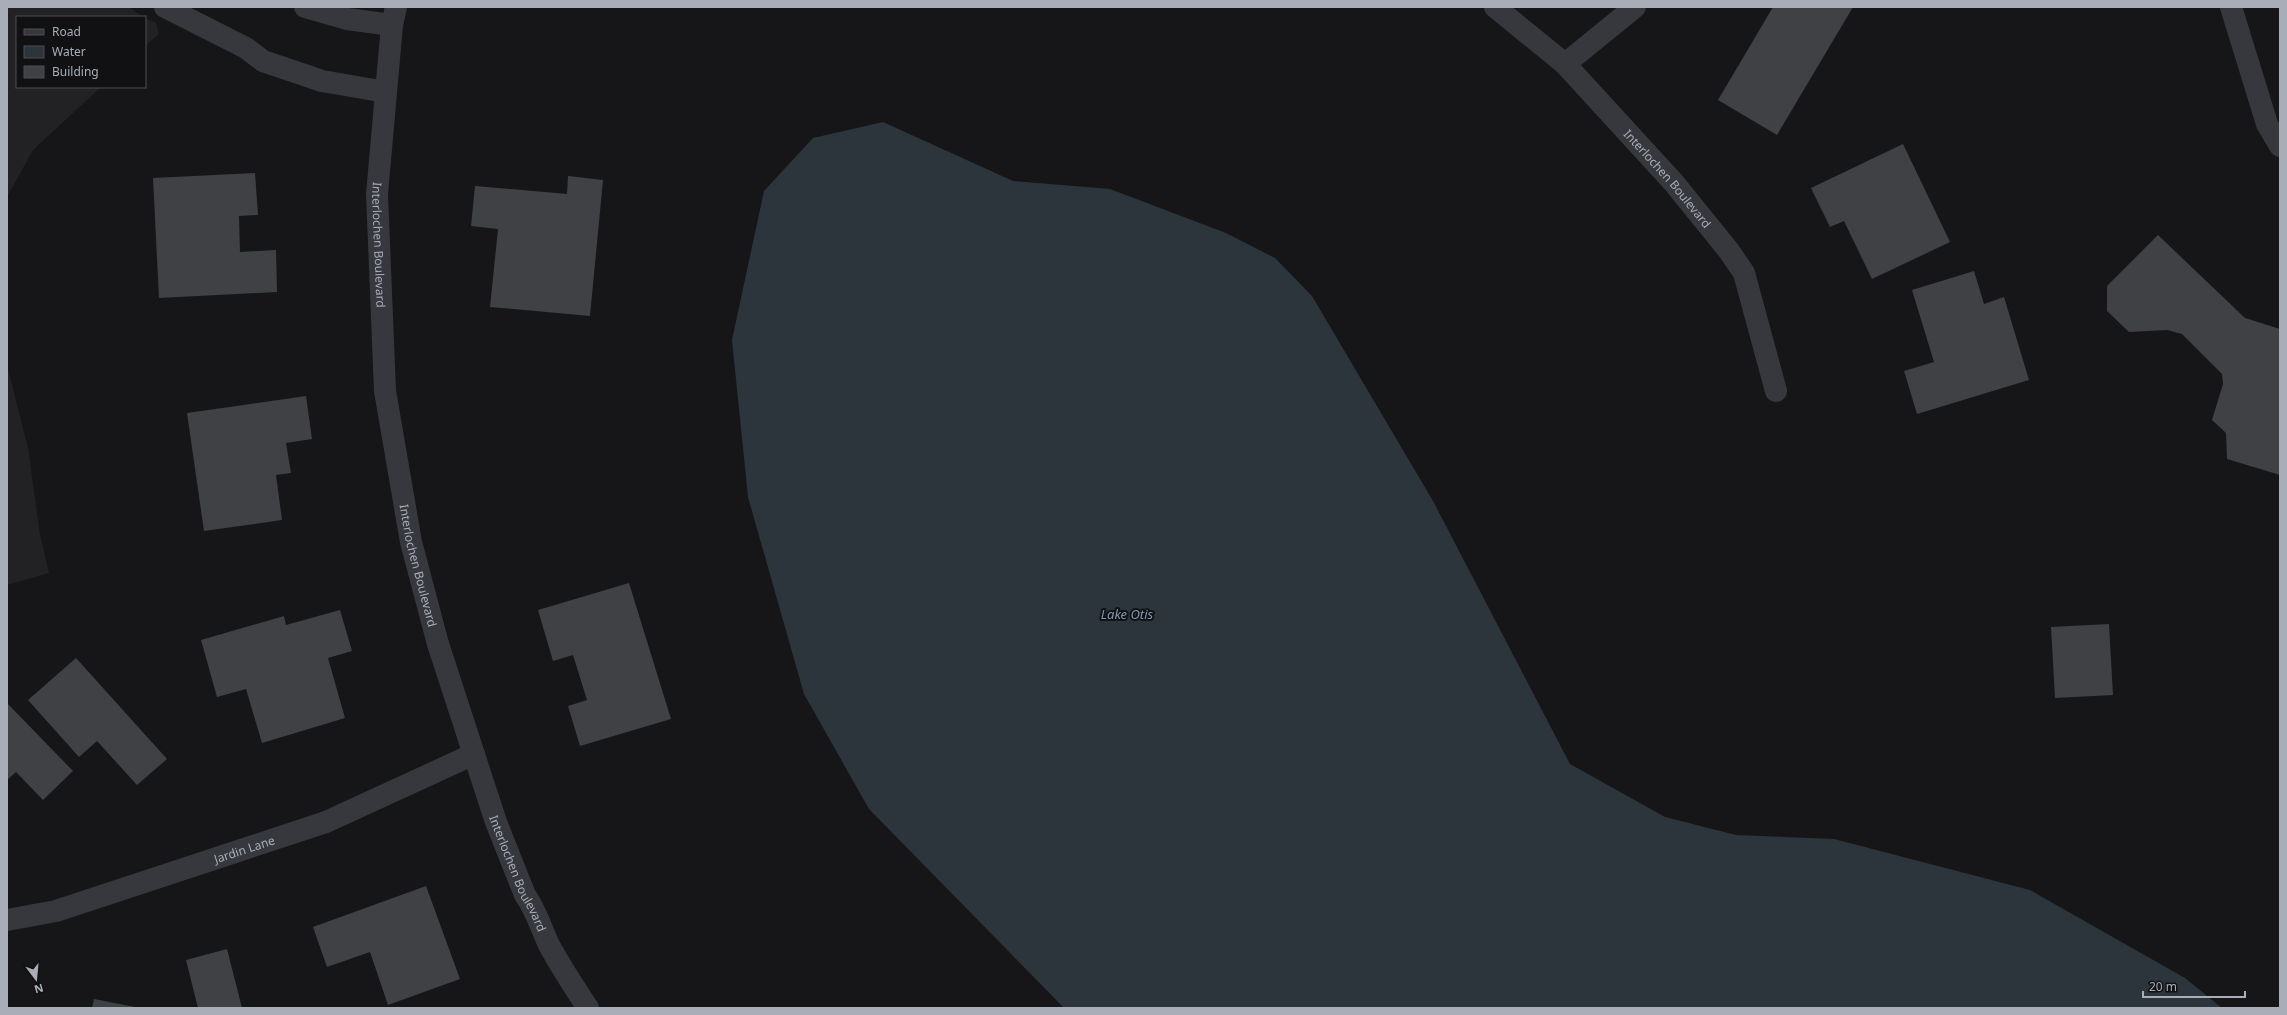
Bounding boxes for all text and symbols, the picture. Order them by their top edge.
legend [16,16,146,88]
text: Road [52,23,81,40]
text: Water [52,43,86,60]
text: Building [52,63,99,80]
street label: Interlochen Boulevard [1620,125,1715,231]
street label: Interlochen Boulevard [368,181,390,308]
street label: Interlochen Boulevard [396,503,442,629]
water label: Lake Otis [1101,605,1154,623]
street label: Interlochen Boulevard [486,813,551,934]
street label: Jardin Lane [211,831,277,867]
north arrow [16,959,56,999]
scale bar [2143,973,2245,999]
text: 20 m [2149,978,2177,995]
text: N [33,981,45,998]

